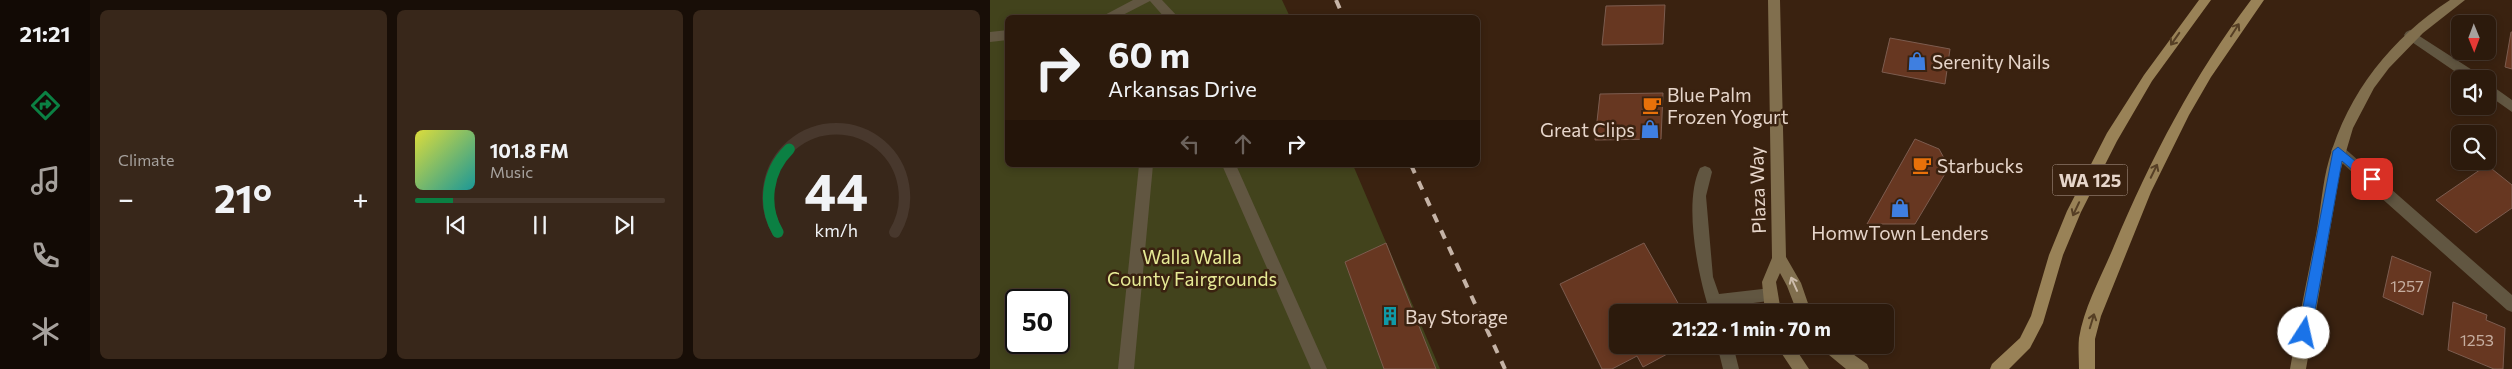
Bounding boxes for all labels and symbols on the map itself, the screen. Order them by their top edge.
north arrow [2451,15,2496,60]
one-way arrow [2230,24,2240,38]
one-way arrow [2170,32,2180,46]
shop icon: Serenity Nails [1906,50,1928,72]
place label: Serenity Nails [1932,50,2050,73]
place label: Blue Palm Frozen Yogurt [1667,83,1789,128]
cafe icon: Blue Palm Frozen Yogurt [1641,94,1663,116]
place label: Great Clips [1540,118,1635,141]
shop icon: Great Clips [1639,118,1661,140]
street label: Plaza Way [1744,146,1770,234]
cafe icon: Starbucks [1911,154,1933,176]
place label: Starbucks [1937,154,2023,177]
pin [2351,158,2393,200]
road number: WA 125 [2052,164,2128,196]
one-way arrow [2150,164,2159,179]
shop icon: HomwTown Lenders [1889,197,1911,219]
one-way arrow [2070,201,2080,216]
place label: HomwTown Lenders [1811,221,1989,244]
park label: Walla Walla County Fairgrounds [1107,245,1277,290]
house number: 1257 [2390,276,2424,295]
one-way arrow [1788,277,1798,292]
speed limit sign: 50 [1005,289,1070,354]
building icon: Bay Storage [1379,305,1401,327]
place label: Bay Storage [1405,305,1508,328]
position arrow [2277,306,2329,358]
one-way arrow [2087,314,2097,330]
house number: 1253 [2460,330,2494,349]

